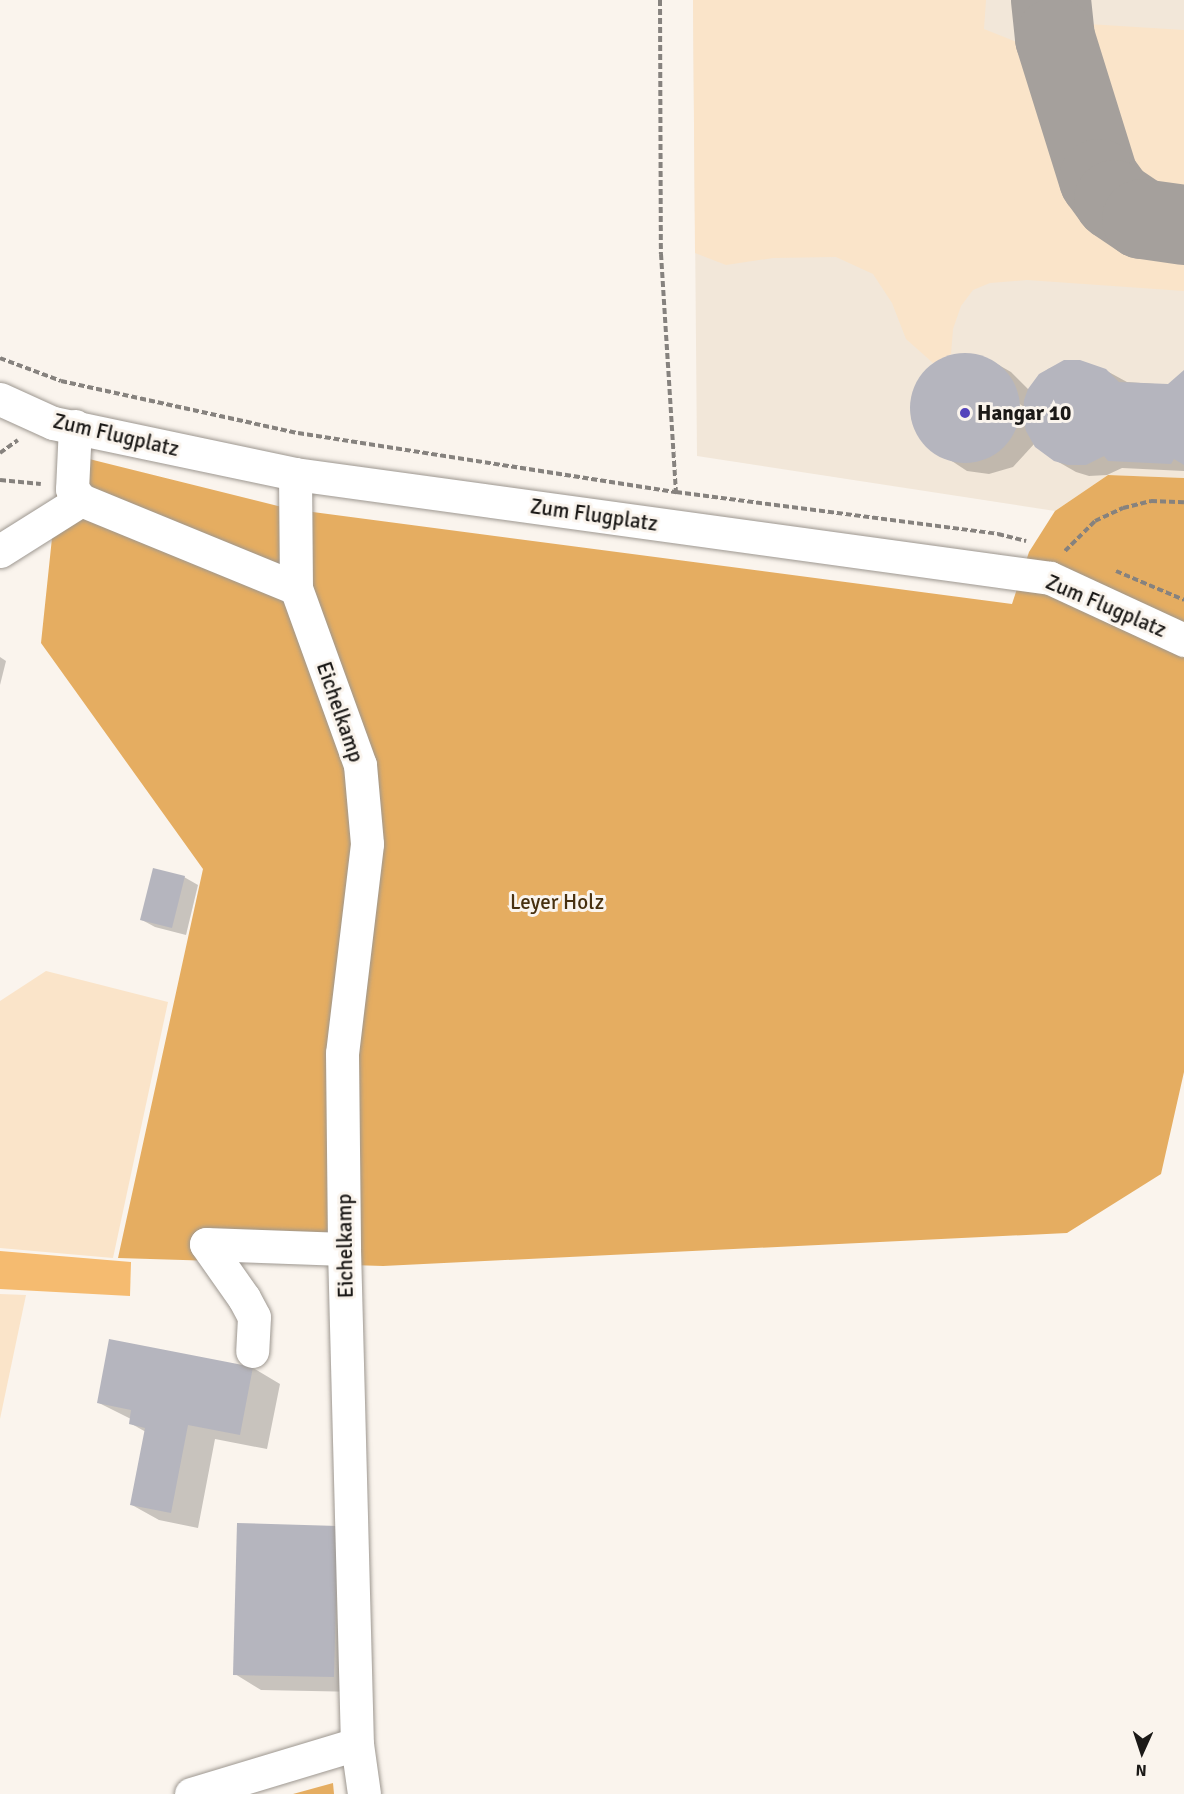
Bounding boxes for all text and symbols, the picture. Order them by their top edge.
place label: Hangar 10 [977,400,1071,426]
marker: Hangar 10 [958,406,972,420]
street label: Zum Flugplatz [51,408,181,462]
street label: Zum Flugplatz [529,494,659,536]
street label: Zum Flugplatz [1042,569,1170,643]
street label: Eichelkamp [311,658,369,766]
park label: Leyer Holz [510,889,604,915]
street label: Eichelkamp [331,1193,359,1299]
north arrow [1112,1722,1172,1782]
text: N [1135,1760,1147,1780]

